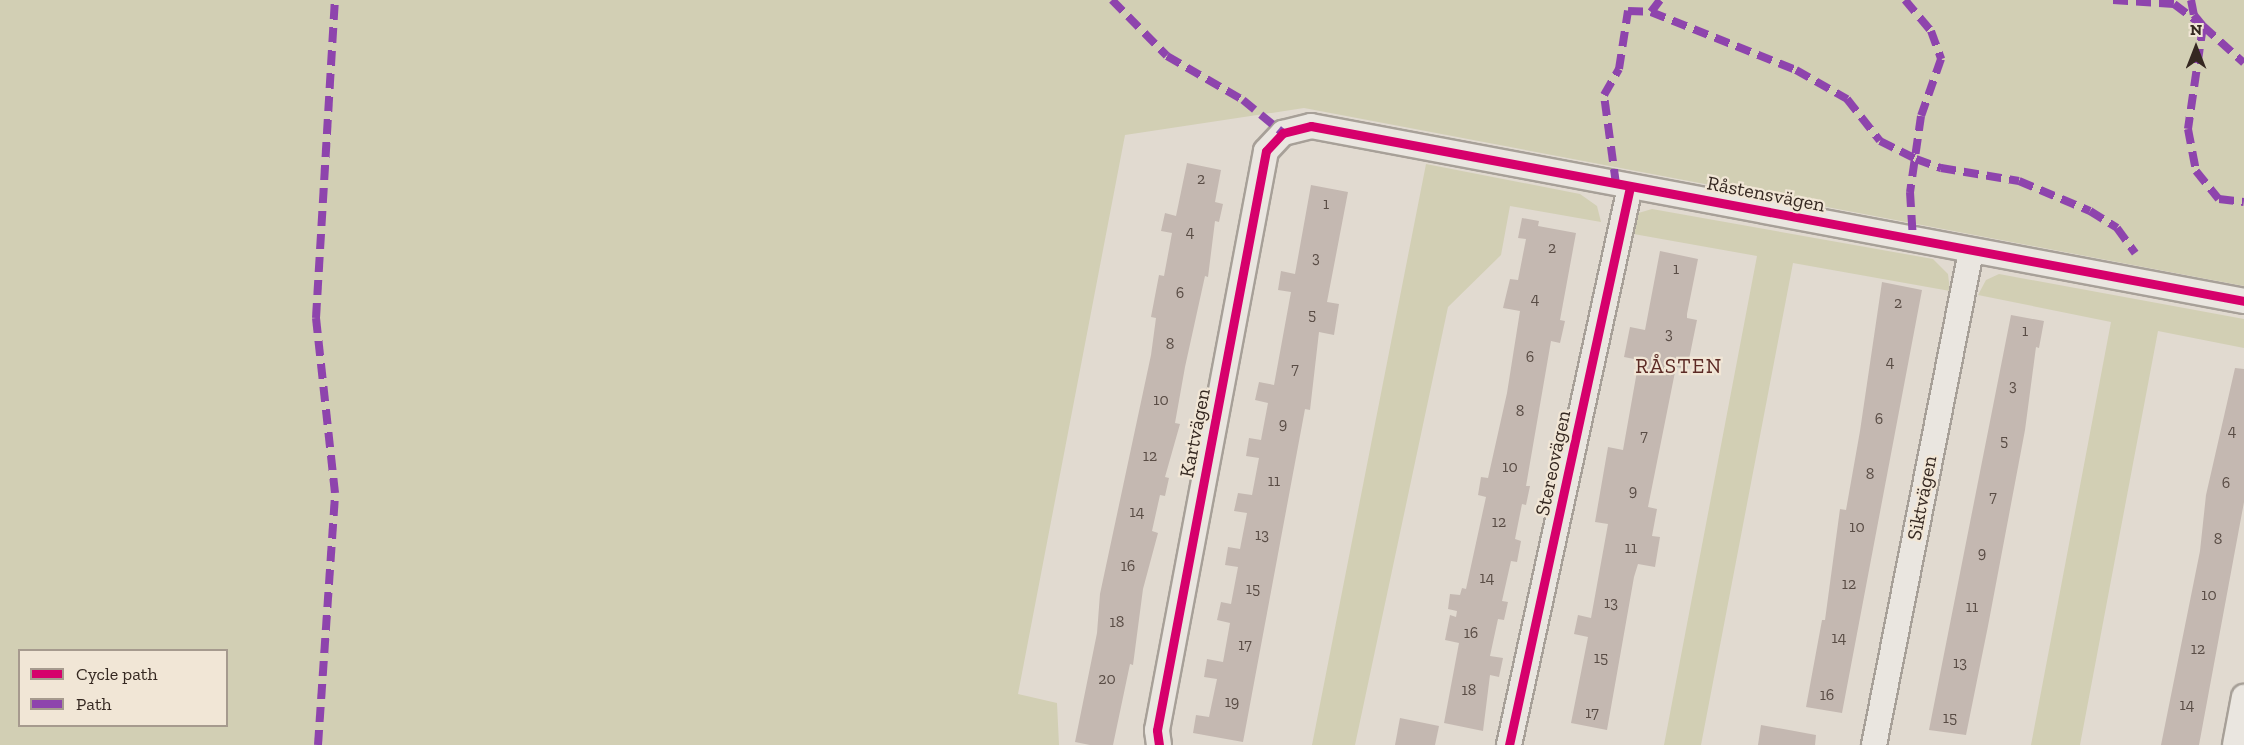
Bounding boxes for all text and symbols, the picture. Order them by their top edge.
north arrow [2166,18,2226,78]
text: N [2190,20,2202,39]
house number: 2 [1197,169,1205,189]
street label: Råstensvägen [1705,171,1827,217]
house number: 1 [1323,194,1329,214]
house number: 4 [1186,222,1194,242]
house number: 2 [1548,238,1556,258]
house number: 3 [1312,248,1320,268]
house number: 1 [1673,259,1679,279]
house number: 6 [1176,283,1184,303]
house number: 4 [1531,289,1539,309]
house number: 2 [1894,293,1902,313]
house number: 5 [1308,305,1316,325]
house number: 1 [2022,321,2028,341]
house number: 3 [1665,324,1673,344]
house number: 8 [1166,334,1174,354]
house number: 6 [1526,347,1534,367]
house number: 4 [1886,352,1894,372]
district label: RÅSTEN [1635,353,1723,379]
house number: 7 [1291,359,1299,379]
house number: 3 [2009,376,2017,396]
street label: Kartvägen [1175,387,1215,479]
house number: 10 [1153,390,1169,410]
house number: 8 [1516,401,1524,421]
street label: Stereovägen [1530,408,1576,518]
house number: 6 [1875,409,1883,429]
house number: 9 [1279,414,1287,434]
house number: 4 [2228,421,2236,441]
house number: 7 [1640,426,1648,446]
house number: 5 [2000,431,2008,451]
house number: 12 [1143,446,1157,466]
street label: Siktvägen [1902,454,1942,542]
house number: 10 [1502,457,1518,477]
house number: 8 [1866,464,1874,484]
house number: 11 [1268,471,1280,491]
house number: 6 [2222,473,2230,493]
house number: 9 [1629,481,1637,501]
house number: 7 [1989,487,1997,507]
house number: 14 [1130,502,1144,522]
house number: 12 [1492,512,1506,532]
house number: 10 [1849,517,1865,537]
house number: 13 [1255,525,1269,545]
house number: 8 [2214,529,2222,549]
house number: 11 [1625,538,1637,558]
house number: 9 [1978,543,1986,563]
house number: 16 [1121,556,1135,576]
house number: 14 [1480,568,1494,588]
house number: 12 [1842,574,1856,594]
house number: 15 [1246,579,1260,599]
house number: 10 [2201,585,2217,605]
house number: 13 [1604,593,1618,613]
house number: 11 [1966,597,1978,617]
house number: 18 [1110,612,1124,632]
house number: 16 [1464,623,1478,643]
house number: 14 [1832,628,1846,648]
house number: 17 [1238,635,1252,655]
house number: 12 [2191,639,2205,659]
house number: 15 [1594,648,1608,668]
legend [18,649,228,727]
house number: 13 [1953,653,1967,673]
text: Cycle path [76,663,158,685]
house number: 20 [1098,669,1116,689]
house number: 18 [1462,680,1476,700]
house number: 16 [1820,685,1834,705]
house number: 19 [1225,692,1239,712]
text: Path [76,693,112,715]
house number: 14 [2180,695,2194,715]
house number: 17 [1585,703,1599,723]
house number: 15 [1943,708,1957,728]

